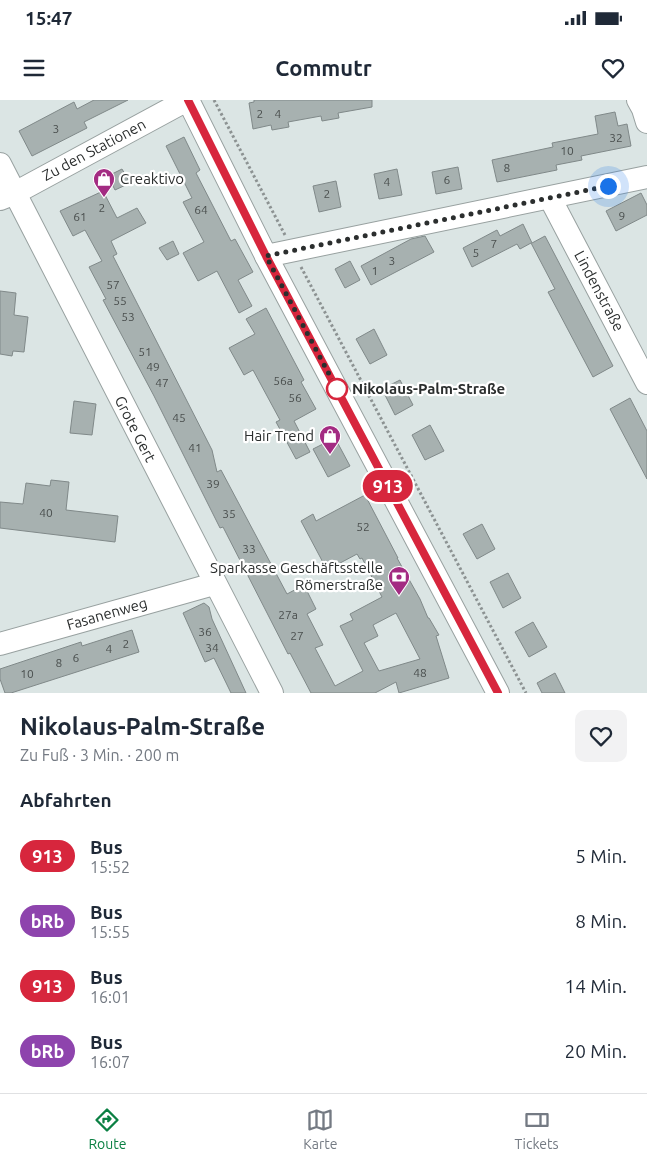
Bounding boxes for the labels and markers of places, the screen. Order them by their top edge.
shop icon: Creaktivo [92,167,116,198]
place label: Creaktivo [120,170,184,187]
marker: Nikolaus-Palm-Straße [326,378,348,400]
place label: Nikolaus-Palm-Straße [352,380,505,397]
shop icon: Hair Trend [318,424,342,455]
place label: Hair Trend [244,427,314,444]
place label: Sparkasse Geschäftsstelle Römerstraße [210,559,383,593]
bank icon: Sparkasse Geschäftsstelle Römerstraße [387,565,411,596]

